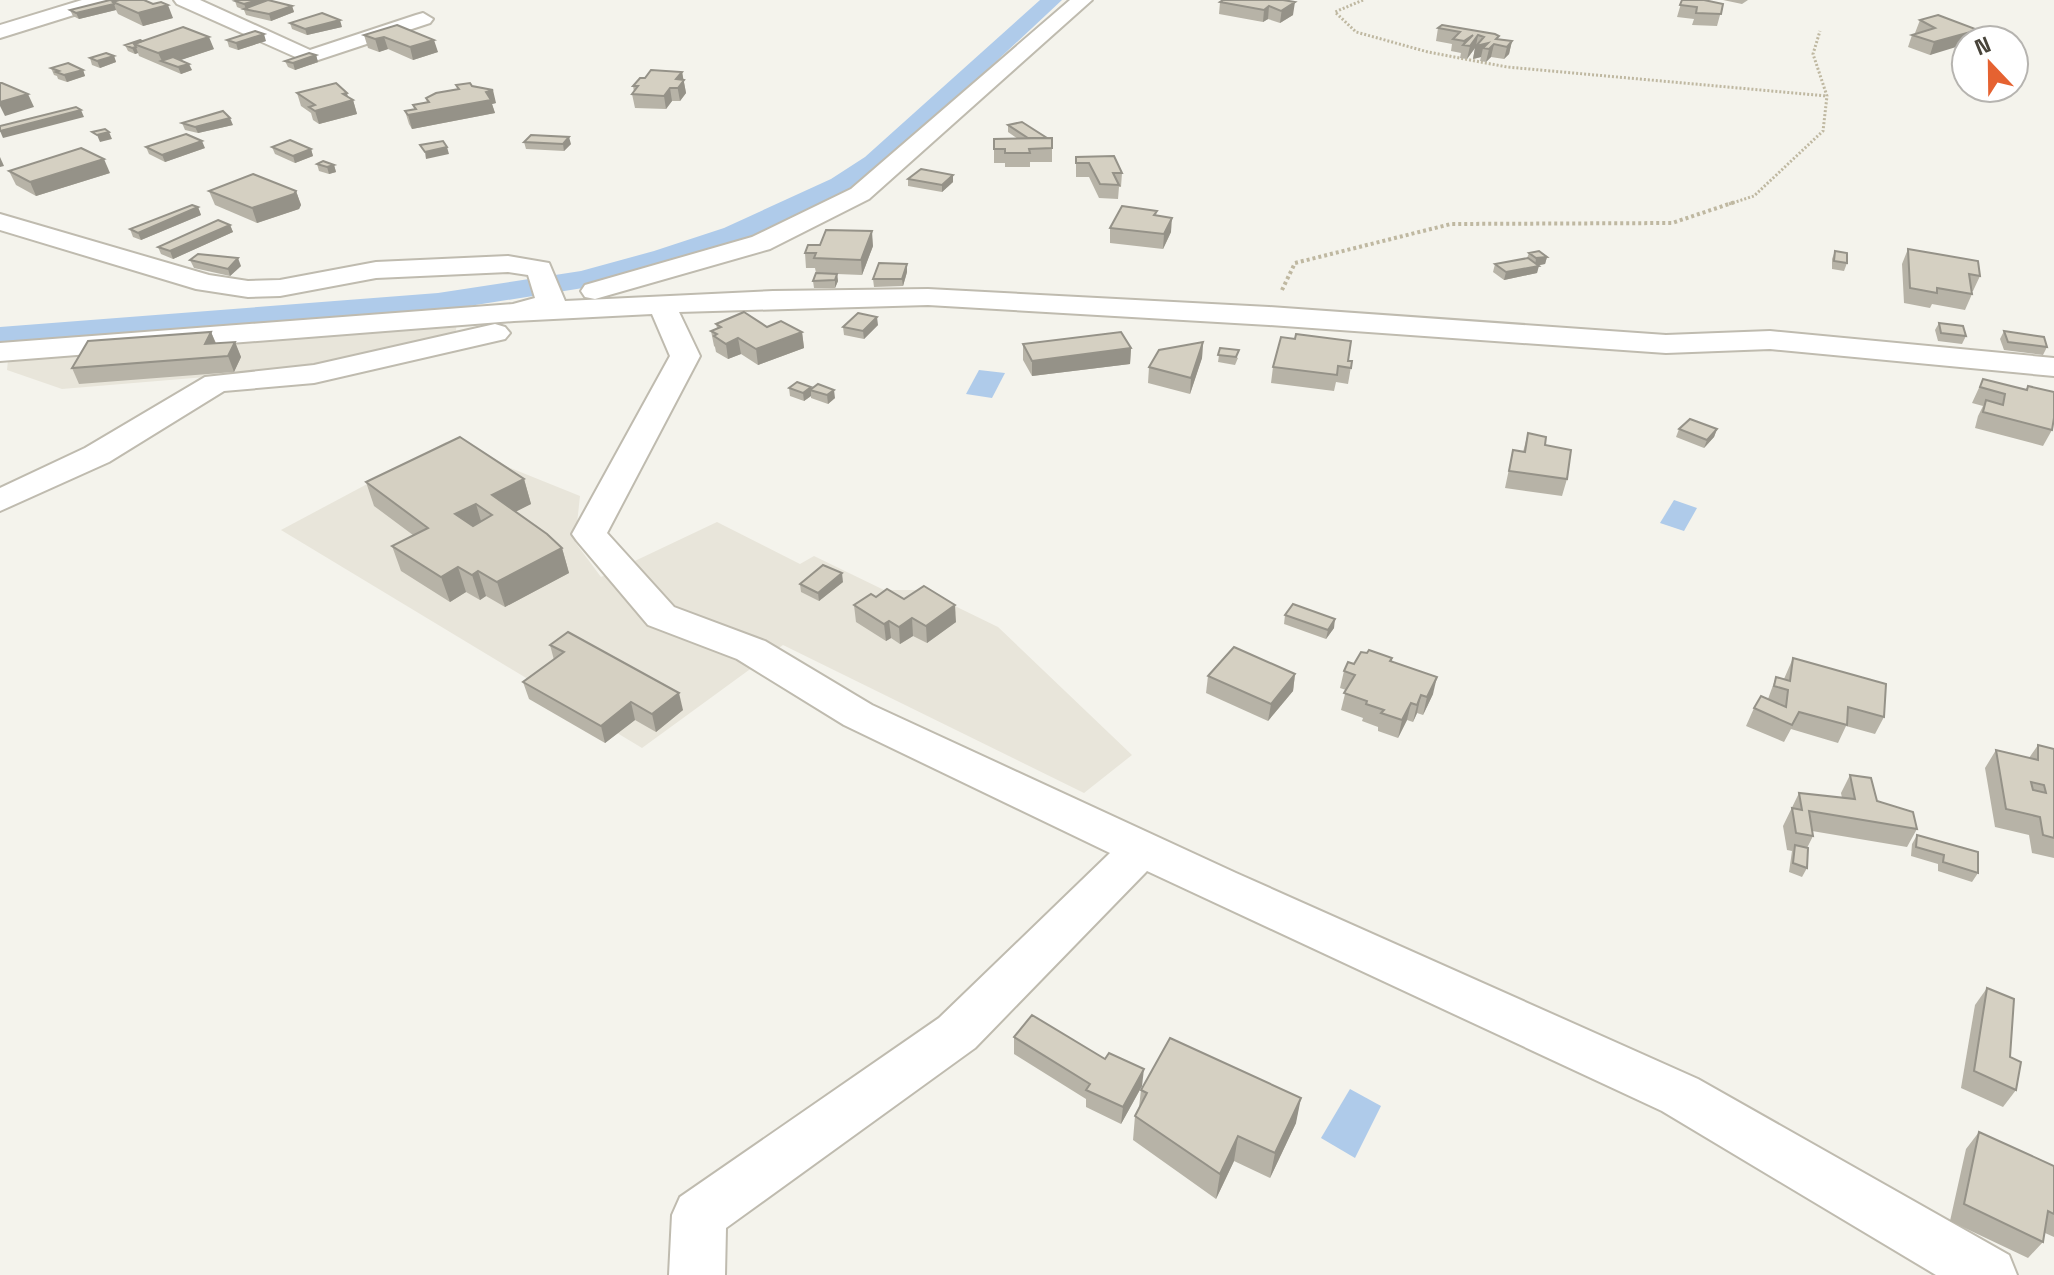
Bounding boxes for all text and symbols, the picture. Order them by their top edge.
north arrow [1950,24,2030,104]
text: N [1970,30,1995,61]

